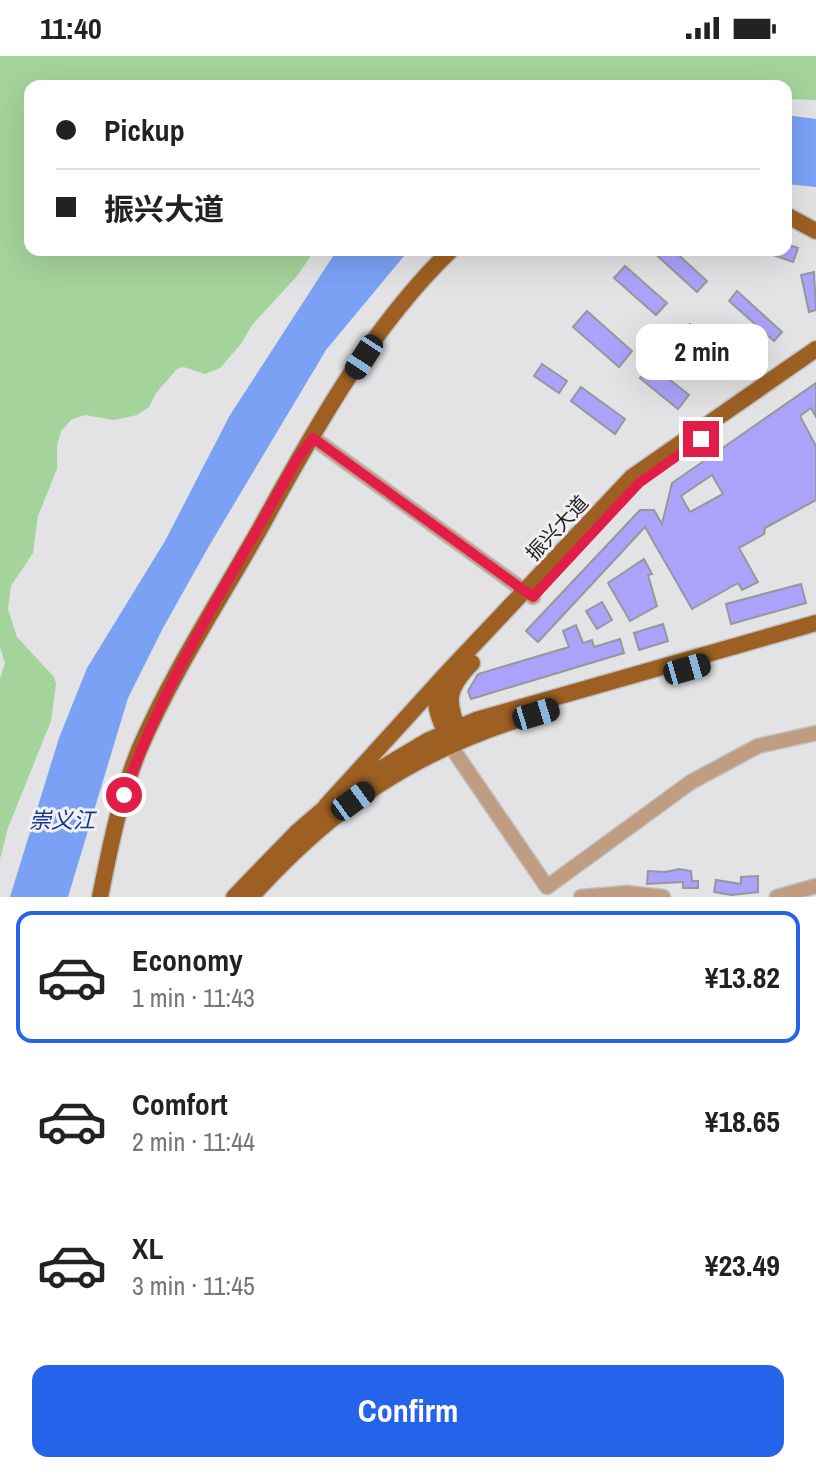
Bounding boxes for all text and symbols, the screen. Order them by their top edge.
text: 11:40 [40,8,102,48]
text: Pickup [104,110,185,150]
text: 振兴大道 [104,189,224,229]
callout: 2 min [635,323,767,379]
car [341,330,387,384]
text: 2 min [674,334,730,369]
route end [683,421,719,457]
street label: 振兴大道 [519,489,594,566]
car [661,651,713,687]
car [510,696,562,732]
route start [106,777,142,813]
car [327,777,379,825]
water label: 崇义江 [29,805,97,835]
text: Economy [132,940,243,980]
icon: car [36,941,108,1013]
text: ¥13.82 [705,957,780,997]
text: 1 min · 11:43 [132,980,255,1015]
text: Comfort [132,1084,228,1124]
icon: car [36,1085,108,1157]
text: ¥18.65 [705,1101,780,1141]
text: 2 min · 11:44 [132,1124,255,1159]
text: XL [132,1228,163,1268]
icon: car [36,1229,108,1301]
text: ¥23.49 [705,1245,780,1285]
text: 3 min · 11:45 [132,1268,255,1303]
button: Confirm [32,1365,784,1457]

